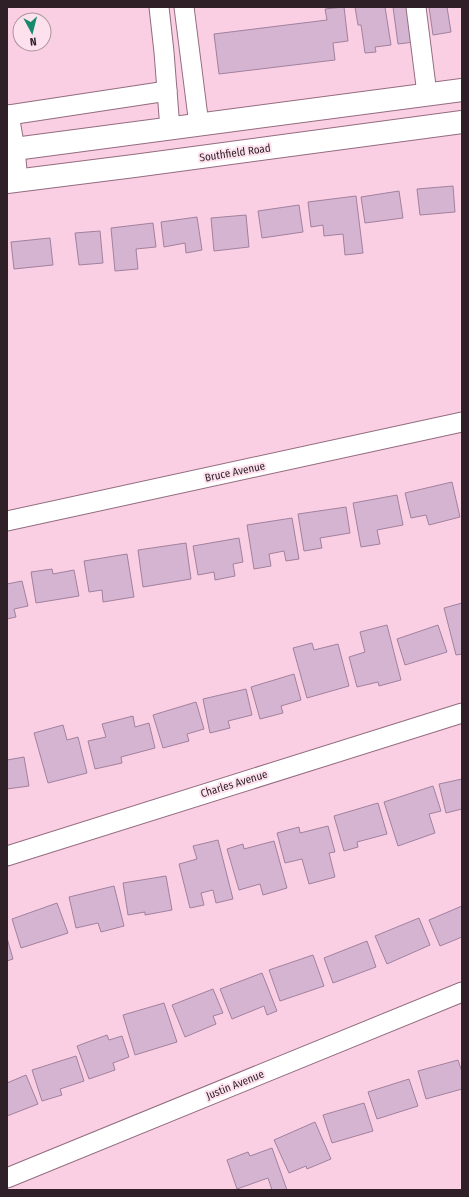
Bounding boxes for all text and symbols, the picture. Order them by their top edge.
north arrow [12,12,52,52]
text: N [29,35,37,48]
street label: Southfield Road [199,142,271,164]
street label: Bruce Avenue [204,459,266,485]
street label: Charles Avenue [199,768,269,800]
street label: Justin Avenue [204,1067,266,1103]

